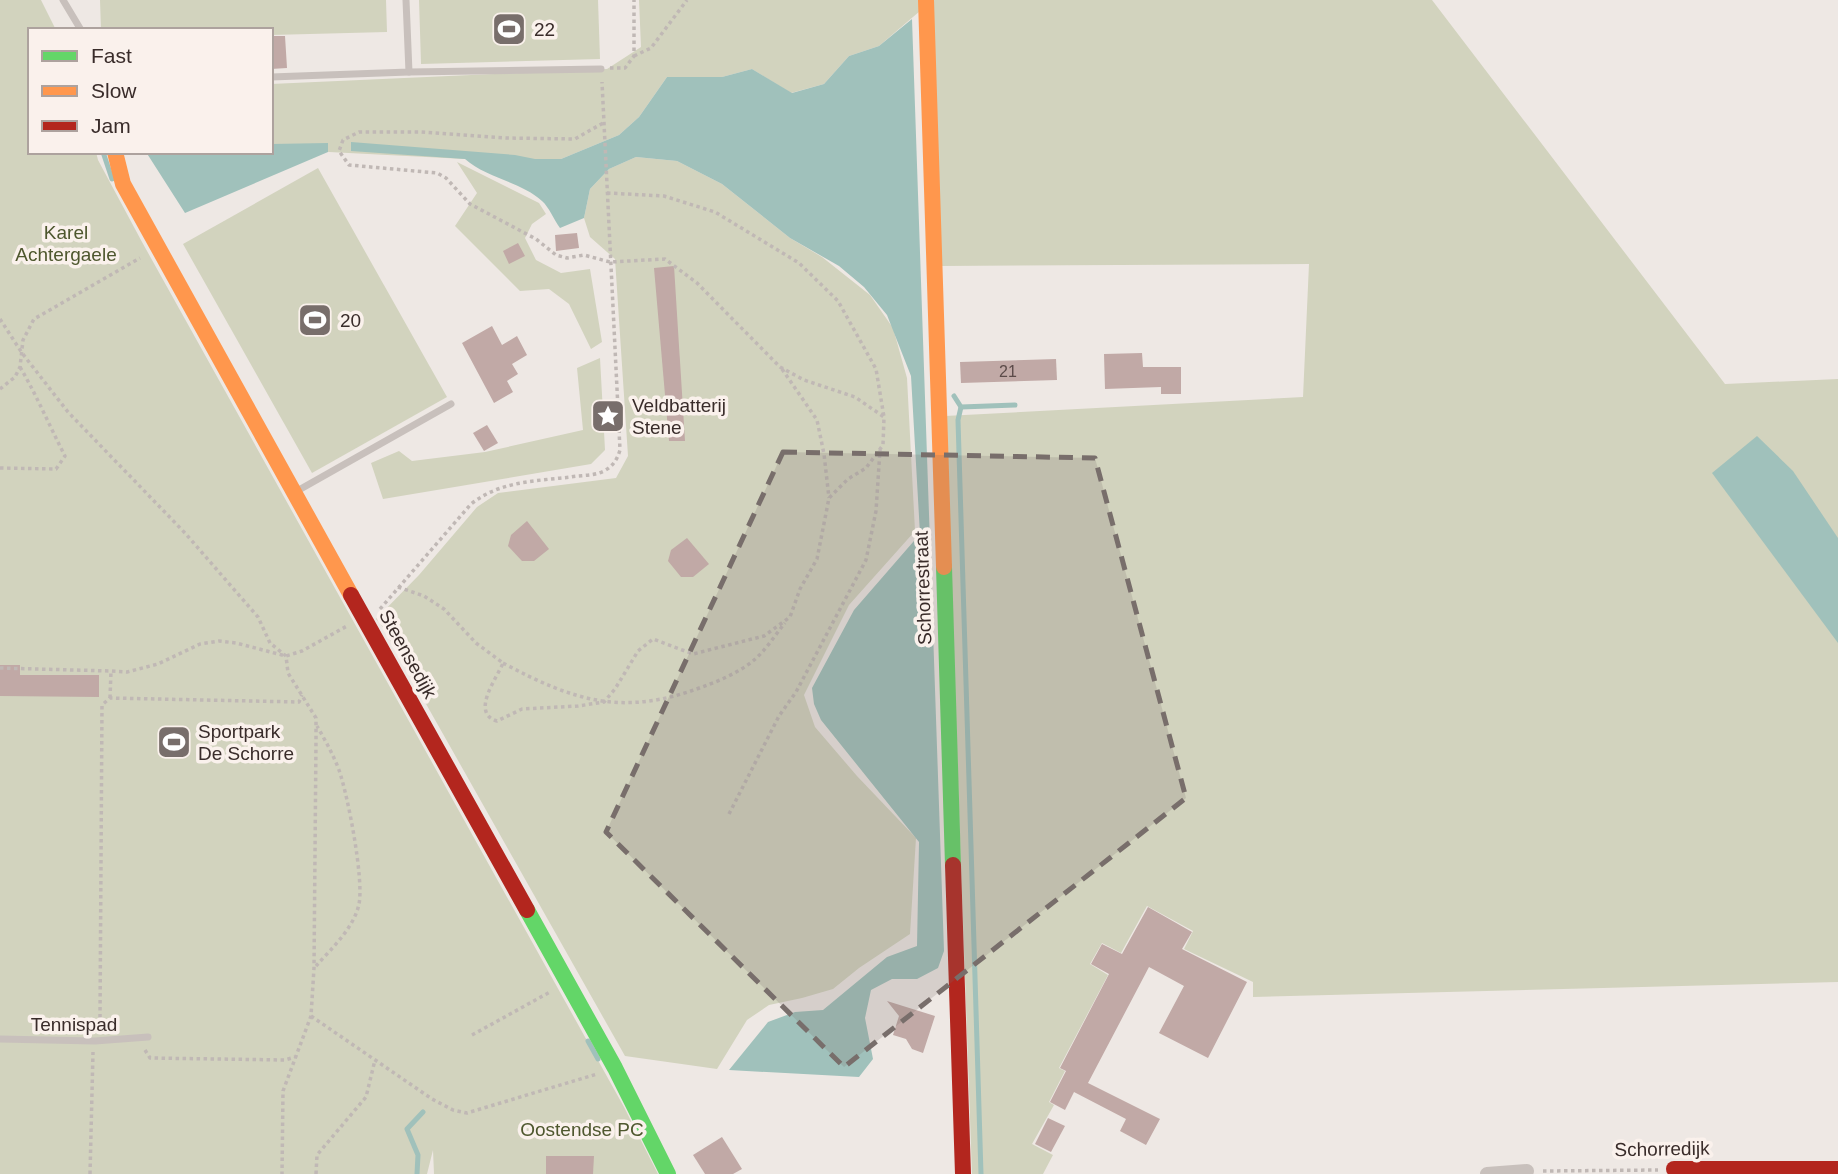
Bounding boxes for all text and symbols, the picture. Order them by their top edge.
sports icon: 22 [490,10,528,48]
place label: 22 [534,19,555,40]
legend [28,28,273,154]
text: Fast [91,44,132,67]
text: Slow [91,79,137,102]
text: Jam [91,114,131,137]
park label: Karel Achtergaele [15,222,117,265]
sports icon: 20 [296,301,334,339]
place label: 20 [340,310,361,331]
house number: 21 [999,363,1017,380]
place label: Veldbatterij Stene [632,395,726,438]
place icon: Veldbatterij Stene [589,397,627,435]
street label: Schorrestraat [910,530,935,645]
street label: Steensedijk [375,606,441,702]
place label: Sportpark De Schorre [198,721,294,764]
sports icon: Sportpark De Schorre [155,723,193,761]
street label: Tennispad [31,1014,117,1035]
park label: Oostendse PC [520,1119,644,1140]
street label: Schorredijk [1614,1138,1710,1160]

